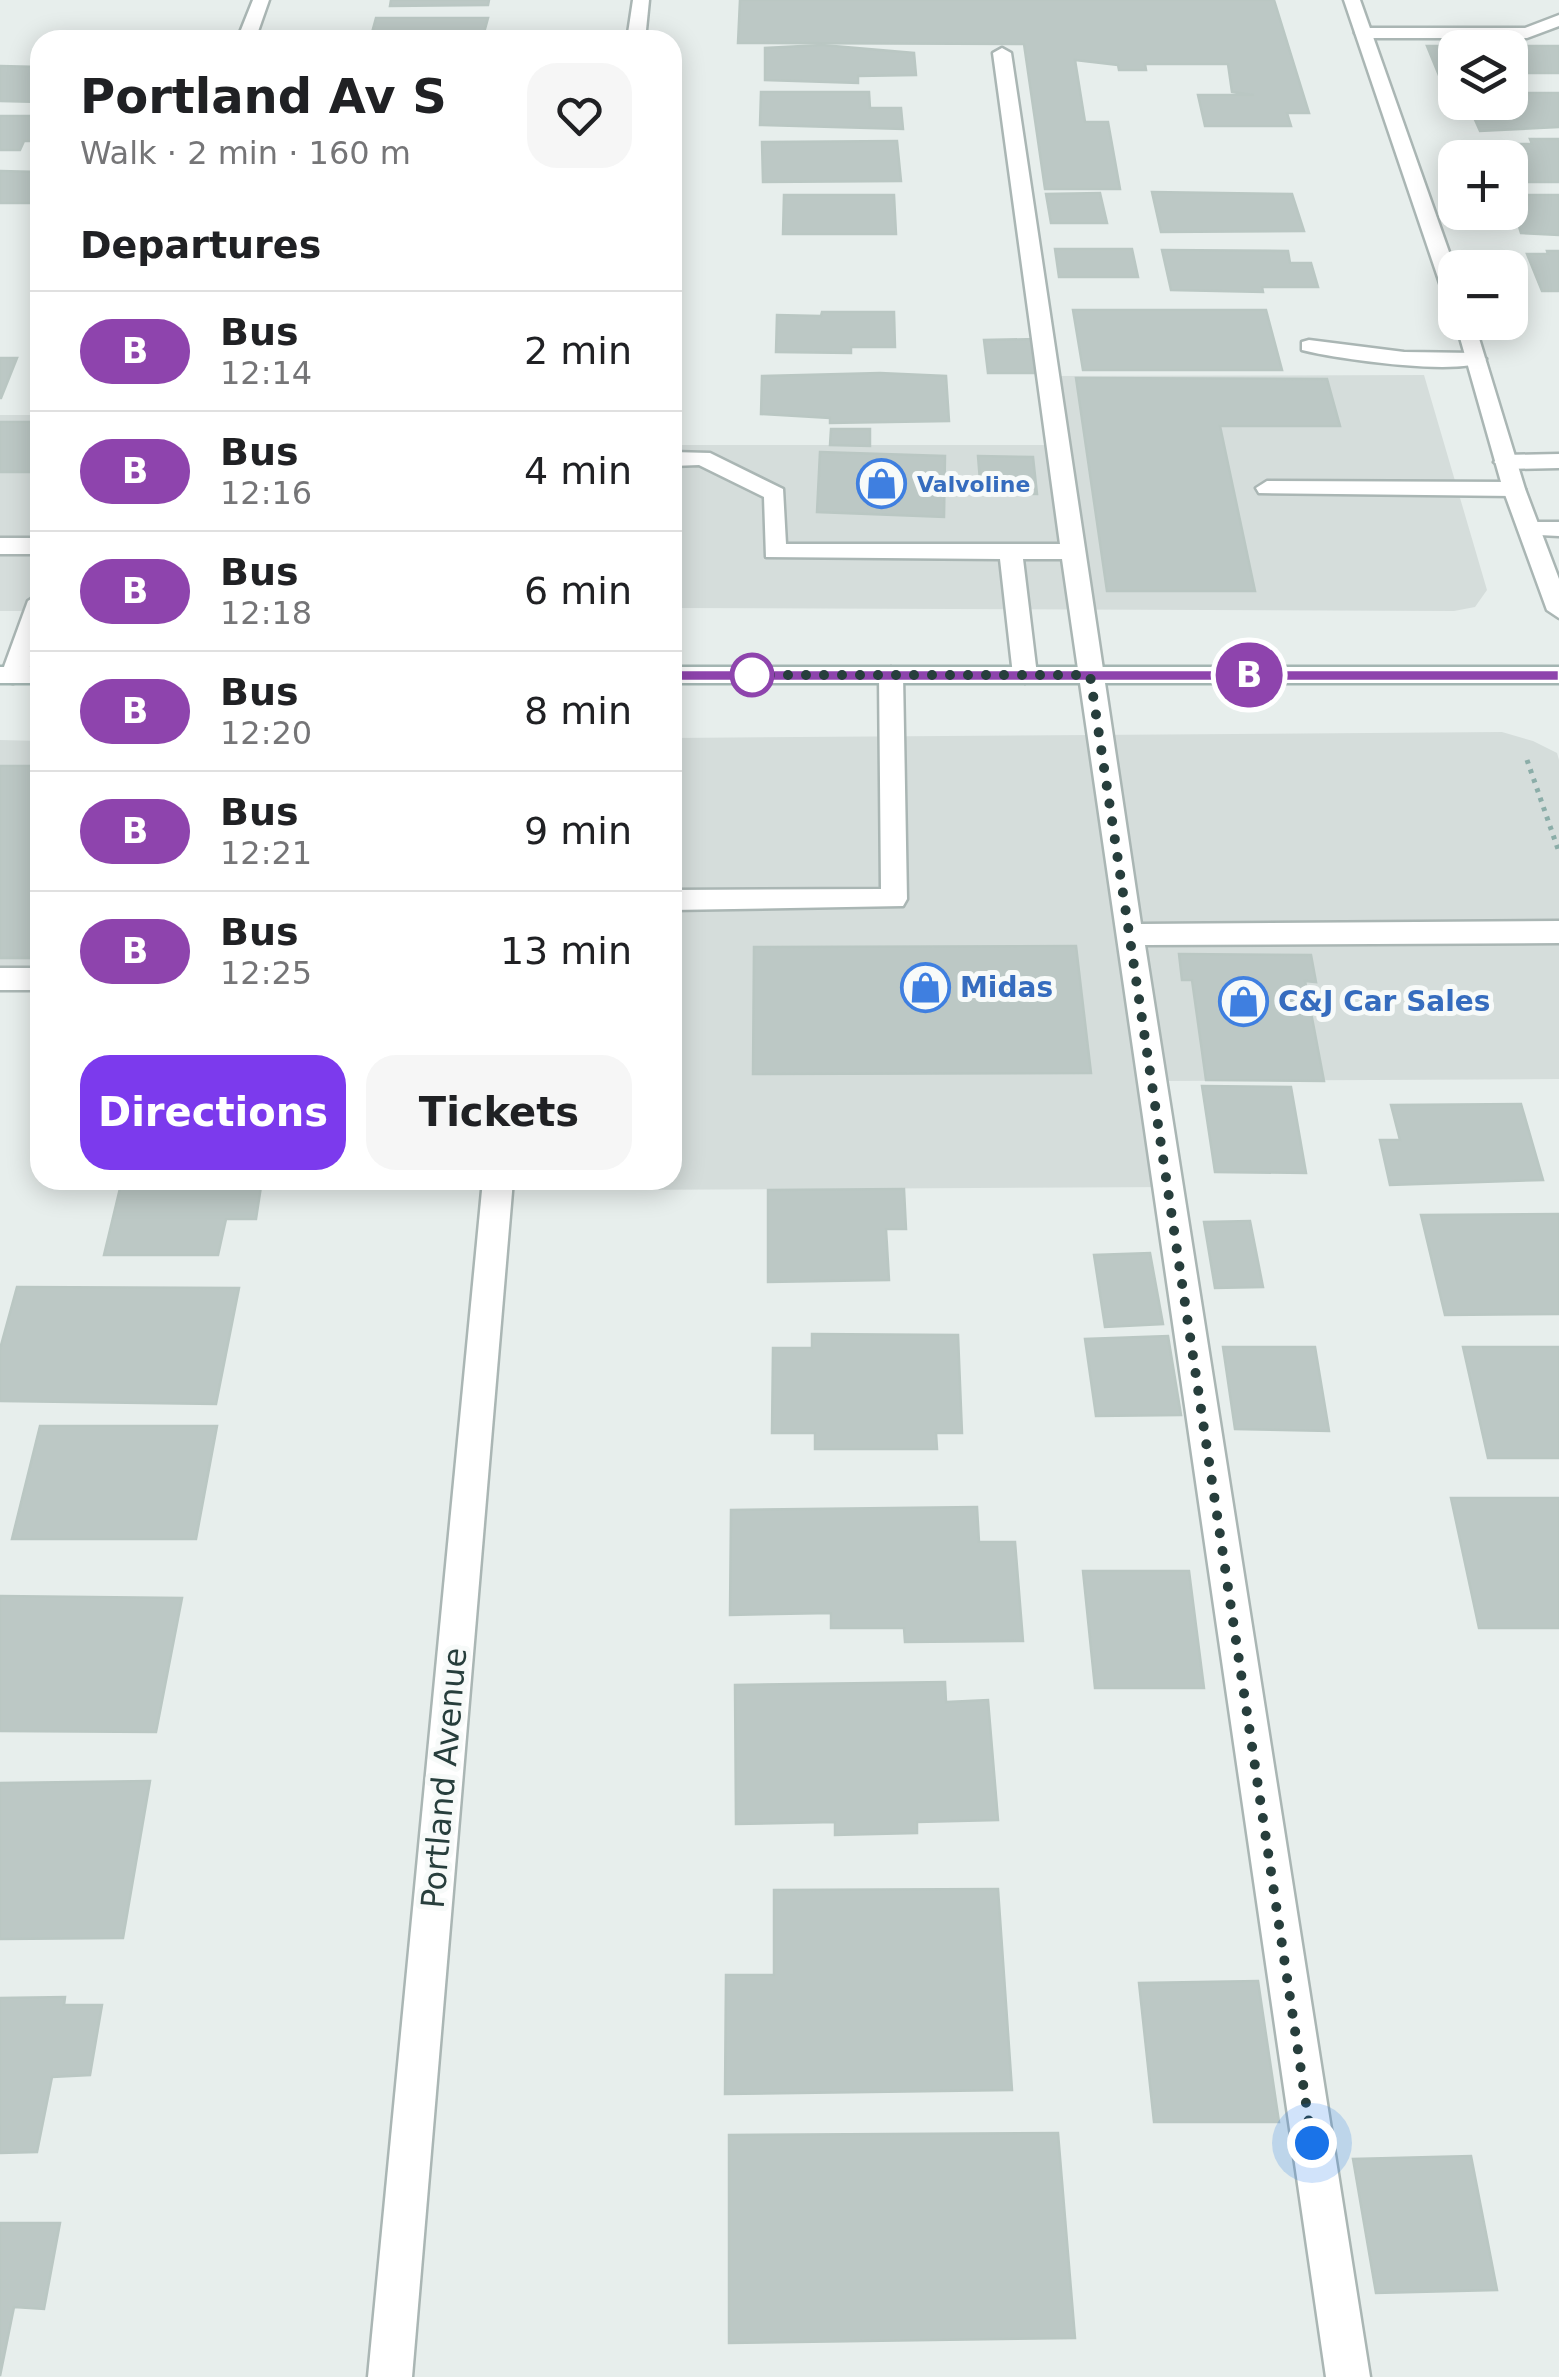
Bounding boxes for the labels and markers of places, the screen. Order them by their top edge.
shop icon: Valvoline [856,458,908,510]
place label: Valvoline [917,472,1030,497]
unlabelled marker [731,654,773,696]
shop icon: Midas [899,961,951,1013]
place label: Midas [960,971,1053,1004]
shop icon: C&J Car Sales [1217,975,1269,1027]
place label: C&J Car Sales [1278,985,1490,1018]

